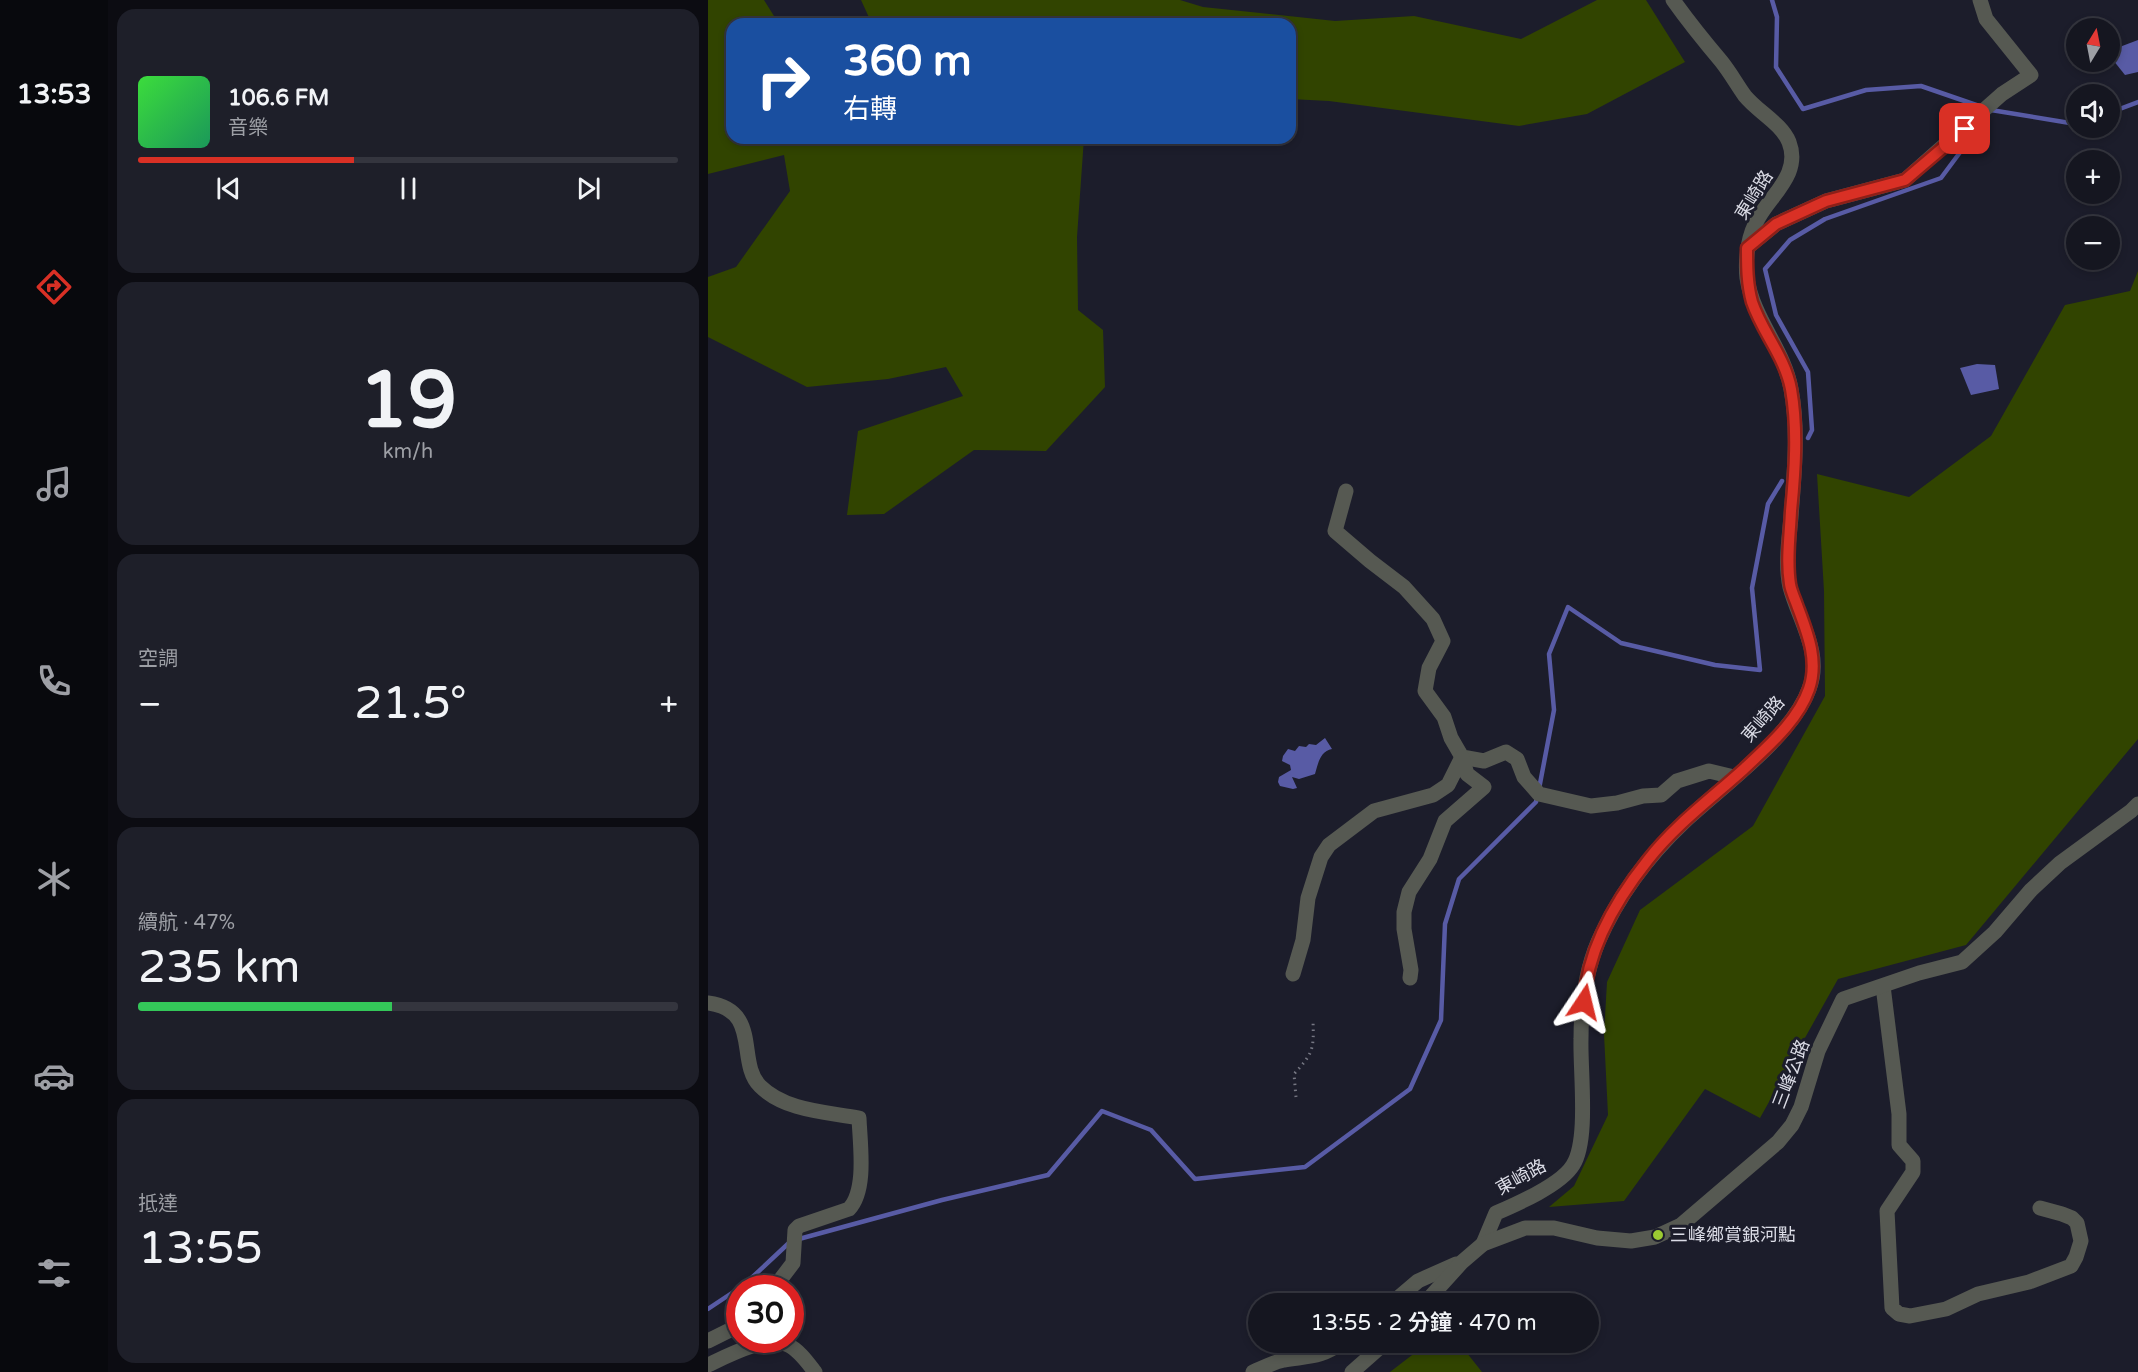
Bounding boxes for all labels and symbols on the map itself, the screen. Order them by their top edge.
north arrow [2066,18,2120,72]
pin [1939,103,1990,154]
street label: 東崎路 [1730,166,1778,224]
street label: 東崎路 [1737,691,1789,747]
position arrow [1552,970,1616,1034]
street label: 三峰公路 [1768,1036,1814,1112]
street label: 東崎路 [1492,1154,1550,1200]
place label: 三峰鄉賞銀河點 [1670,1224,1796,1246]
marker: 三峰鄉賞銀河點 [1651,1228,1665,1242]
speed limit sign: 30 [726,1275,804,1353]

